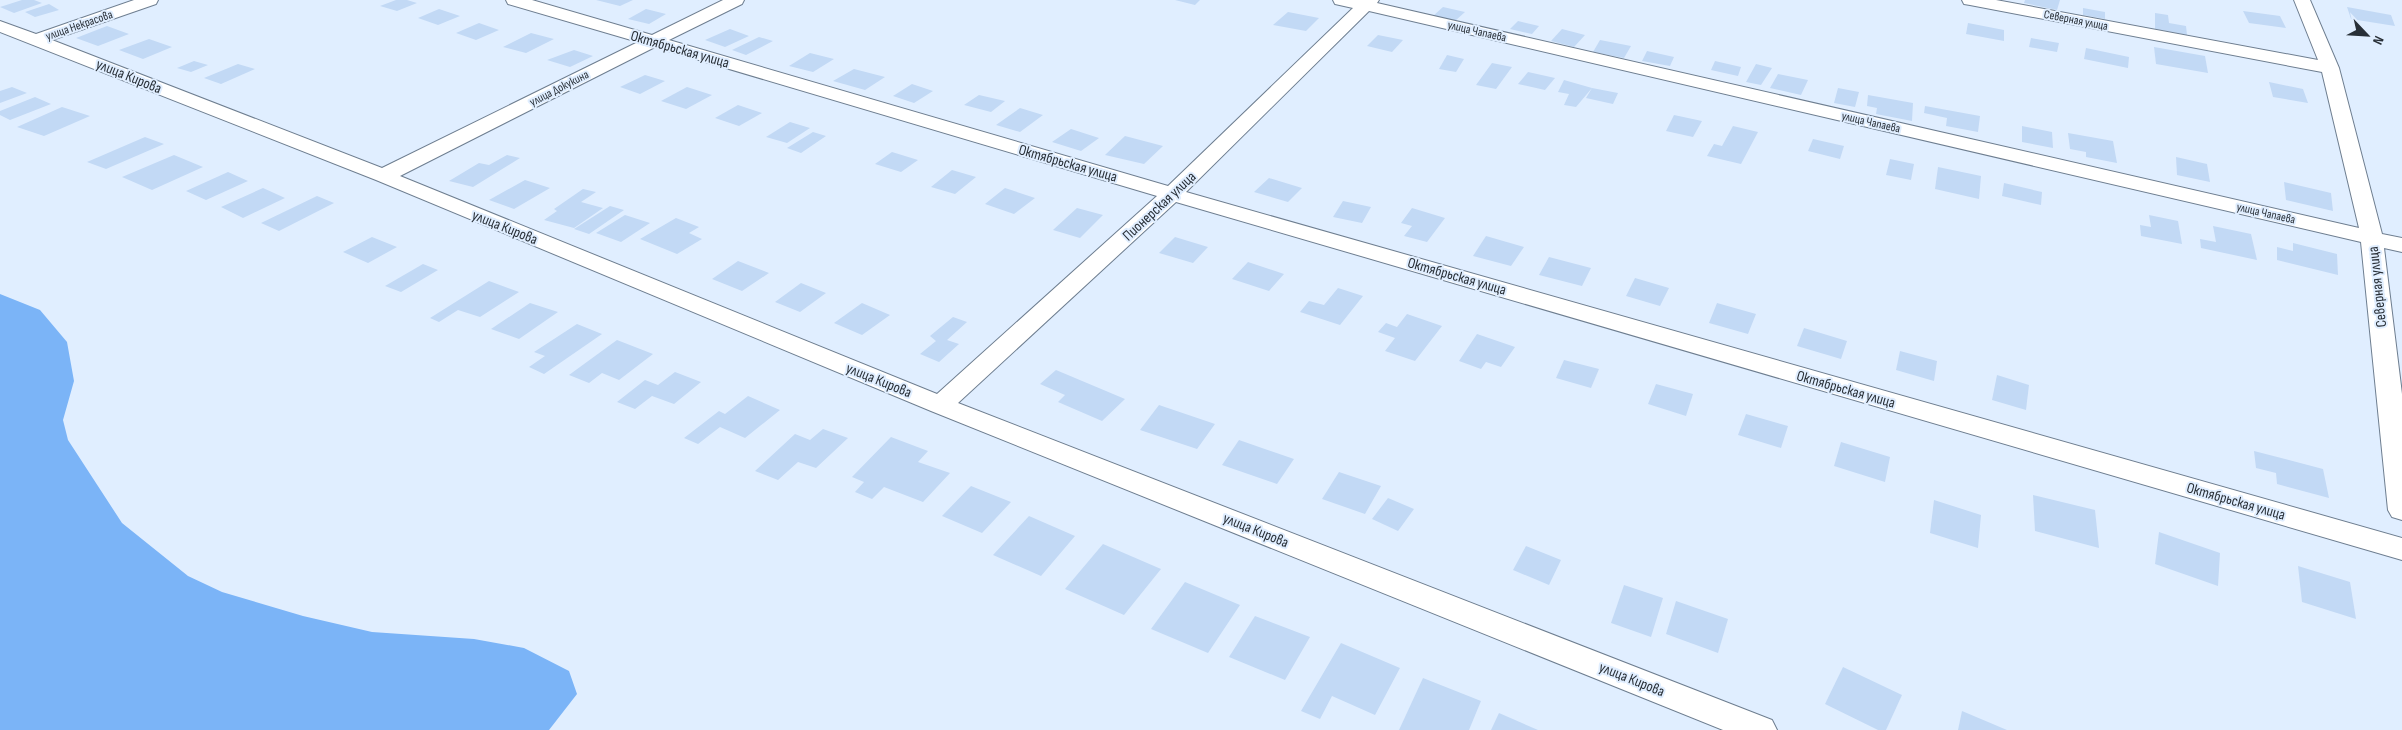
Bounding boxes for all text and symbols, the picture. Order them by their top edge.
street label: улица Некрасова [44,7,115,44]
street label: Северная улица [2043,7,2110,34]
north arrow [2342,10,2392,60]
street label: улица Чапаева [1446,17,1508,46]
street label: Октябрьская улица [628,26,732,73]
text: N [2369,33,2388,47]
street label: улица Кирова [93,55,165,98]
street label: улица Докукина [527,67,592,110]
street label: улица Чапаева [1840,108,1902,137]
street label: Октябрьская улица [1016,140,1120,187]
street label: Пионерская улица [1119,167,1200,245]
street label: улица Чапаева [2235,199,2297,228]
street label: улица Кирова [469,206,541,249]
street label: Северная улица [2364,245,2391,328]
street label: Октябрьская улица [1405,253,1509,300]
street label: улица Кирова [843,359,915,402]
street label: Октябрьская улица [1794,366,1898,413]
street label: Октябрьская улица [2184,478,2288,525]
street label: улица Кирова [1220,509,1292,552]
street label: улица Кирова [1596,658,1668,701]

